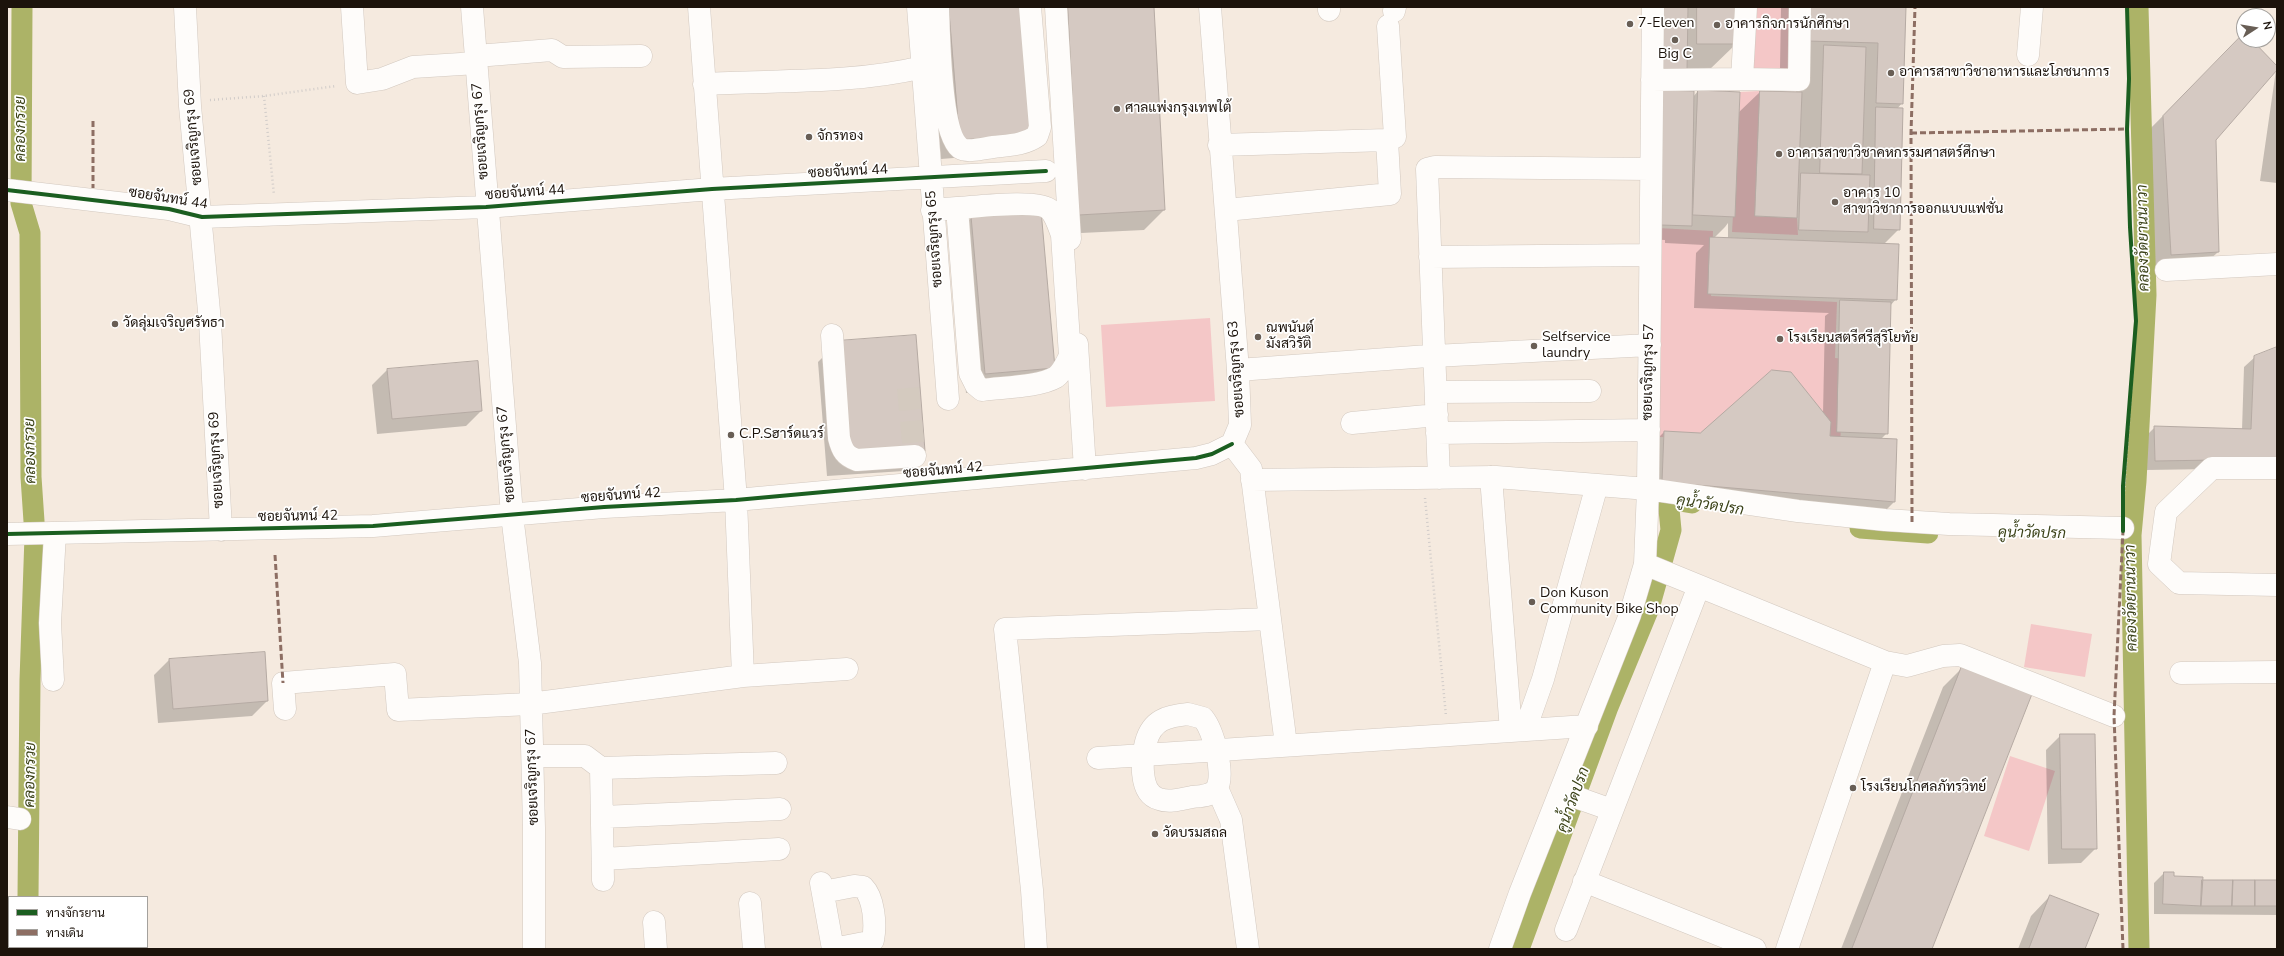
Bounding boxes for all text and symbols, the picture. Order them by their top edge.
north arrow [2236,8,2276,48]
place label: 7-Eleven [1638,16,1694,32]
place label: อาคารกิจการนักศึกษา [1725,17,1849,33]
marker: 7-Eleven [1625,19,1635,29]
marker: อาคารกิจการนักศึกษา [1712,20,1722,30]
text: N [2259,20,2275,31]
marker: Big C [1670,35,1680,45]
place label: Big C [1658,47,1692,63]
place label: อาคารสาขาวิชาอาหารและโภชนาการ [1899,65,2109,81]
marker: อาคารสาขาวิชาอาหารและโภชนาการ [1886,68,1896,78]
street label: ซอยเจริญกรุง 67 [469,82,493,180]
street label: ซอยเจริญกรุง 69 [181,88,207,186]
water label: คลองกรวย [12,96,30,162]
place label: ศาลแพ่งกรุงเทพใต้ [1125,101,1231,117]
marker: ศาลแพ่งกรุงเทพใต้ [1112,104,1122,114]
place label: จักรทอง [817,129,863,145]
marker: จักรทอง [804,132,814,142]
place label: อาคารสาขาวิชาคหกรรมศาสตร์ศึกษา [1787,146,1995,162]
marker: อาคารสาขาวิชาคหกรรมศาสตร์ศึกษา [1774,149,1784,159]
street label: ซอยจันทน์ 44 [808,162,888,182]
street label: ซอยจันทน์ 44 [484,182,566,204]
street label: ซอยจันทน์ 44 [127,184,209,214]
water label: คลองวัดยานนาวา [2134,184,2154,292]
place label: อาคาร 10 สาขาวิชาการออกแบบแฟชั่น [1843,186,2003,218]
street label: ซอยเจริญกรุง 65 [923,190,947,288]
marker: อาคาร 10 สาขาวิชาการออกแบบแฟชั่น [1830,197,1840,207]
place label: วัดลุ่มเจริญศรัทธา [123,316,224,332]
marker: วัดลุ่มเจริญศรัทธา [110,319,120,329]
street label: ซอยเจริญกรุง 63 [1225,320,1249,418]
place label: ณพนันต์ มังสวิรัติ [1266,321,1314,354]
street label: ซอยเจริญกรุง 57 [1640,323,1658,421]
place label: Selfservice laundry [1542,330,1611,362]
place label: โรงเรียนสตรีศรีสุริโยทัย [1788,331,1918,347]
marker: ณพนันต์ มังสวิรัติ [1253,332,1263,342]
marker: โรงเรียนสตรีศรีสุริโยทัย [1775,334,1785,344]
marker: Selfservice laundry [1529,341,1539,351]
street label: ซอยเจริญกรุง 67 [494,405,520,503]
street label: ซอยเจริญกรุง 69 [206,411,228,509]
water label: คลองกรวย [21,418,41,484]
place label: C.P.Sฮาร์ดแวร์ [739,427,824,443]
marker: C.P.Sฮาร์ดแวร์ [726,430,736,440]
street label: ซอยจันทน์ 42 [902,459,984,483]
street label: ซอยจันทน์ 42 [580,485,662,507]
water label: คูน้ำวัดปรก [1675,492,1745,520]
street label: ซอยจันทน์ 42 [258,508,338,526]
water label: คูน้ำวัดปรก [1998,524,2066,544]
water label: คลองวัดยานนาวา [2122,544,2142,652]
place label: Don Kuson Community Bike Shop [1540,586,1679,618]
marker: Don Kuson Community Bike Shop [1527,597,1537,607]
street label: ซอยเจริญกรุง 67 [523,728,543,826]
water label: คลองกรวย [21,742,41,808]
water label: คูน้ำวัดปรก [1554,765,1594,835]
place label: โรงเรียนโกศลภัทรวิทย์ [1861,780,1986,796]
marker: โรงเรียนโกศลภัทรวิทย์ [1848,783,1858,793]
place label: วัดบรมสถล [1163,826,1227,842]
marker: วัดบรมสถล [1150,829,1160,839]
legend [8,896,148,948]
text: ทางจักรยาน [46,905,105,921]
text: ทางเดิน [46,925,84,941]

